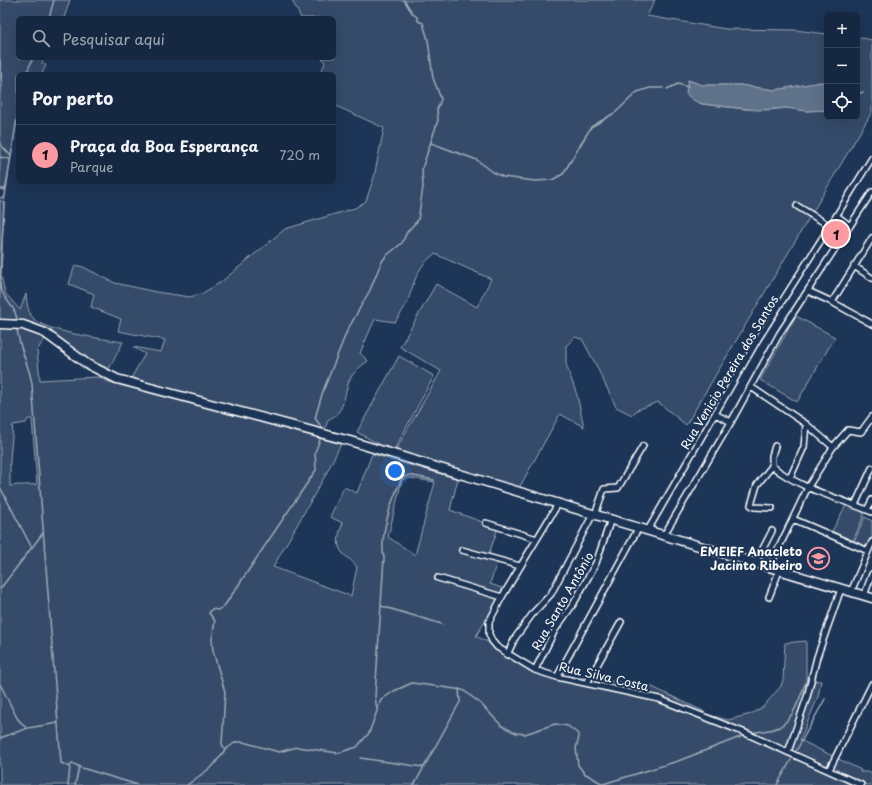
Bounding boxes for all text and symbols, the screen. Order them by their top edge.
map controls [824,12,860,120]
button: + [824,12,860,48]
search box [16,16,336,60]
icon: search [30,27,52,49]
text: Pesquisar aqui [62,27,165,50]
button: − [824,48,860,84]
button: locate [824,84,860,120]
text: Por perto [32,85,113,111]
text: Praça da Boa Esperança [70,134,259,157]
text: 1 [42,145,48,164]
text: 720 m [280,145,320,164]
text: Parque [70,157,113,176]
pin: 1 [823,219,849,249]
street label: Rua Venicio Pereira dos Santos [676,291,783,453]
your location [385,461,405,481]
place label: EMEIEF Anacleto Jacinto Ribeiro [700,542,802,574]
school or university icon: EMEIEF Anacleto Jacinto Ribeiro [805,545,831,571]
street label: Rua Santo Antônio [526,548,598,653]
street label: Rua Silva Costa [557,657,651,695]

